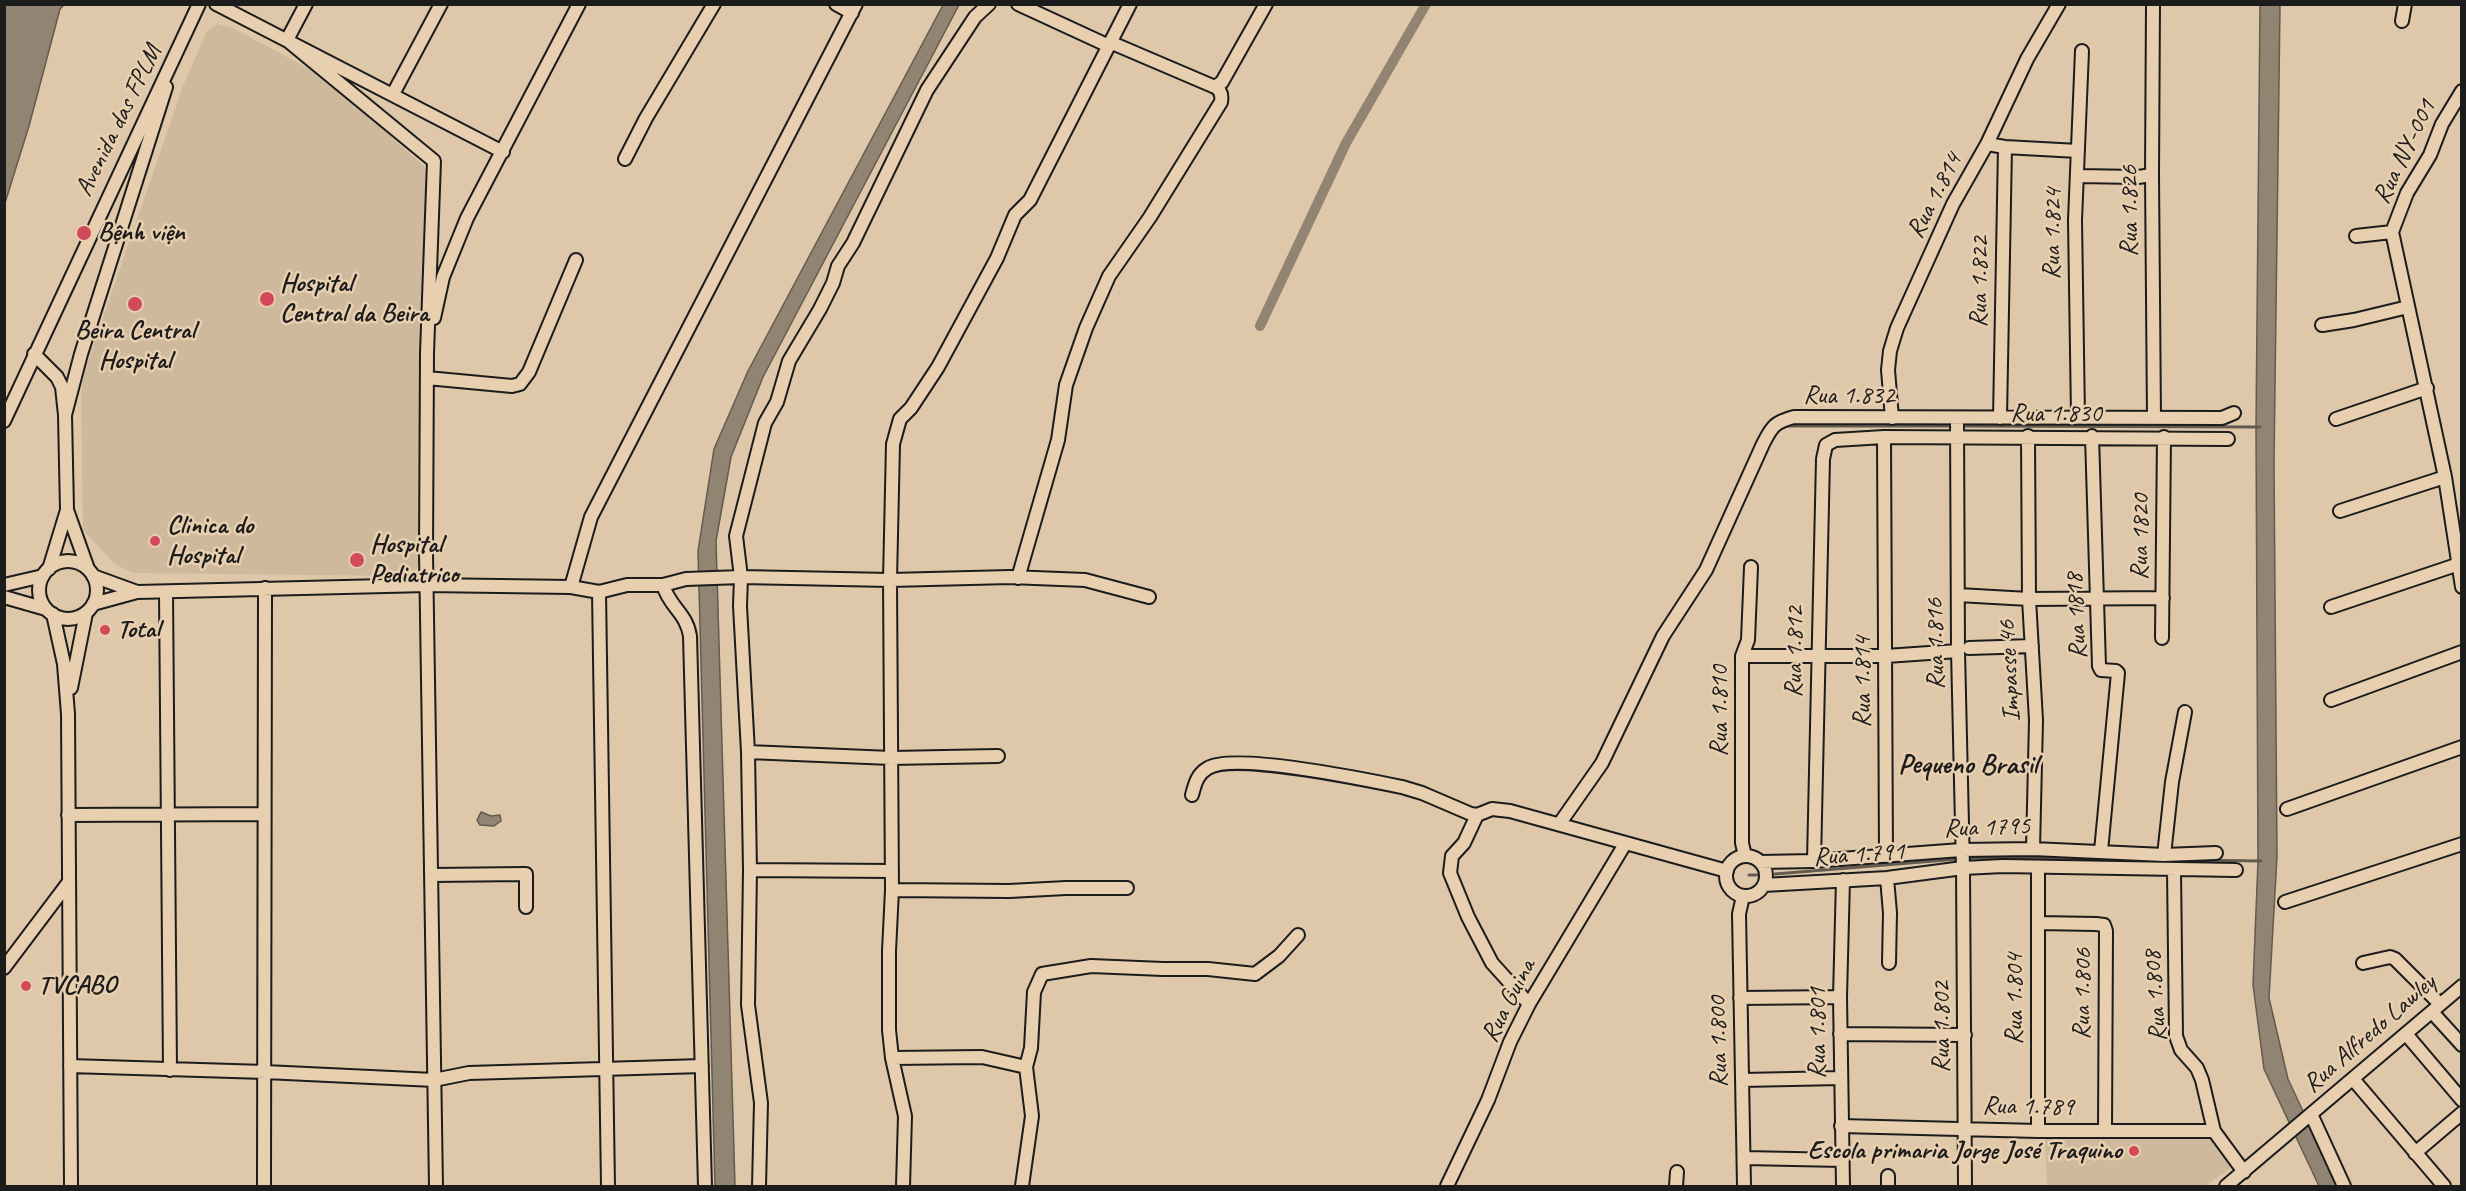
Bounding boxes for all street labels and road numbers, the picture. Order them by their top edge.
street label: Avenida das FPLM [69,40,169,202]
street label: Rua NY-001 [2366,95,2444,209]
street label: Rua 1.814 [1900,148,1970,244]
street label: Rua 1.826 [2114,165,2146,257]
street label: Rua 1.824 [2037,188,2069,280]
street label: Rua 1.822 [1964,236,1996,328]
street label: Rua 1.832 [1803,380,1895,412]
street label: Rua 1.830 [2010,398,2102,430]
street label: Rua 1820 [2125,494,2157,580]
street label: Rua 1818 [2059,572,2095,660]
street label: Rua 1.816 [1920,598,1952,690]
street label: Rua 1.812 [1779,606,1811,698]
street label: Impasse 46 [1992,619,2028,723]
street label: Rua 1.814 [1847,636,1879,728]
street label: Rua 1.810 [1704,665,1736,757]
street label: Rua 1795 [1943,811,2031,845]
street label: Rua 1.791 [1812,836,1906,874]
street label: Rua 1.806 [2067,948,2099,1040]
street label: Rua 1.808 [2137,949,2175,1043]
street label: Rua 1.804 [1999,953,2031,1045]
street label: Rua Guina [1475,954,1543,1048]
street label: Rua Alfredo Lawley [2297,968,2443,1100]
street label: Rua 1.802 [1926,981,1958,1073]
street label: Rua 1.801 [1802,987,1834,1079]
street label: Rua 1.800 [1703,996,1735,1088]
street label: Rua 1.789 [1982,1091,2074,1123]

